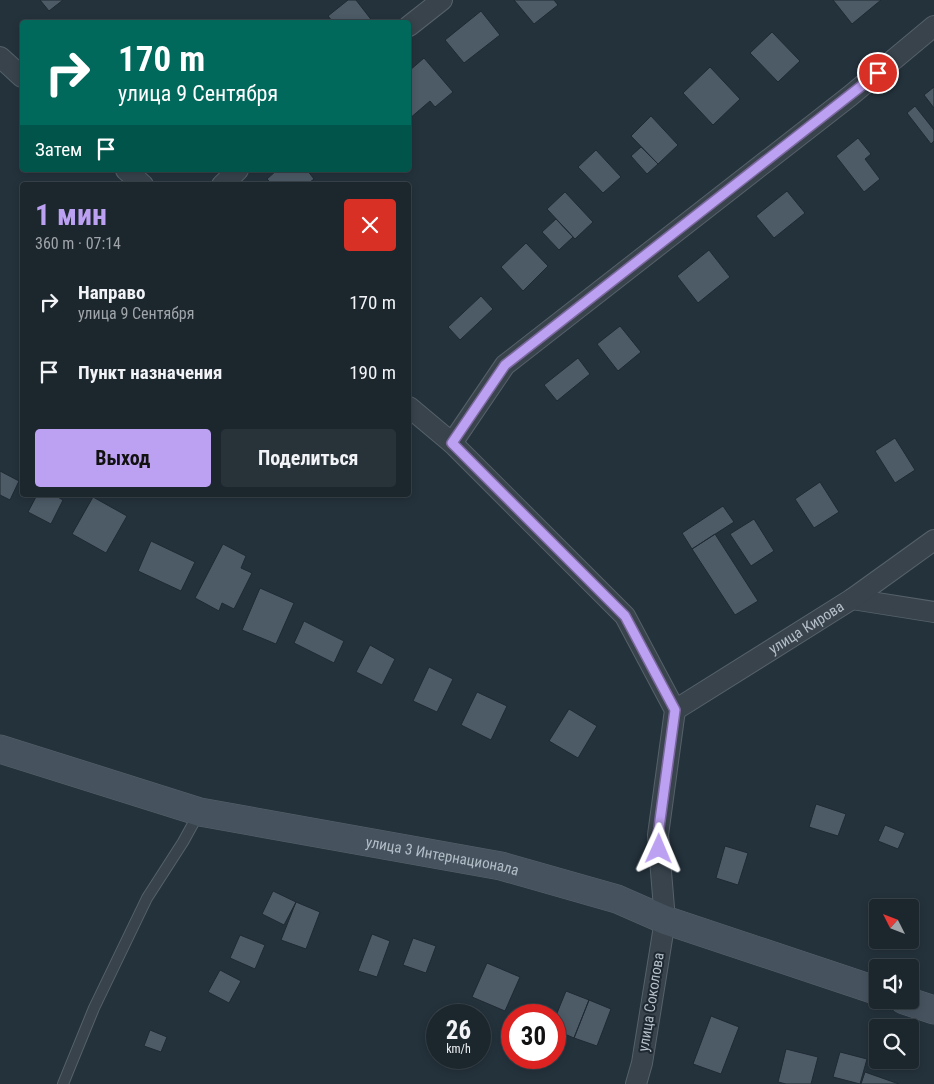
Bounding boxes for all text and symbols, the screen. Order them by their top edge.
text: 170 m [118,39,205,80]
icon: right [35,40,100,105]
pin [857,52,899,94]
icon: arrive [864,59,892,87]
text: улица 9 Сентября [118,81,278,106]
icon: arrive [92,135,120,163]
text: Затем [35,138,82,161]
text: 1 мин [35,197,107,232]
button: close [344,199,396,251]
text: 360 m · 07:14 [35,234,121,253]
text: Направо [78,281,145,304]
icon: right [35,288,63,316]
text: 170 m [349,291,396,314]
text: улица 9 Сентября [78,304,194,323]
icon: arrive [35,358,63,386]
text: Пункт назначения [78,361,222,384]
text: 190 m [349,361,396,384]
button: Выход [35,429,211,487]
button: Поделиться [221,429,396,487]
street label: улица Кирова [765,597,847,658]
position arrow [632,822,684,874]
street label: улица 3 Интернационала [364,833,521,880]
north arrow [869,899,919,949]
map controls [869,899,919,1069]
street label: улица Соколова [634,951,668,1053]
button: sound [869,959,919,1009]
speed limit sign: 30 [501,1004,566,1069]
text: 26 [446,1016,471,1045]
button: search [869,1019,919,1069]
text: km/h [446,1042,471,1056]

